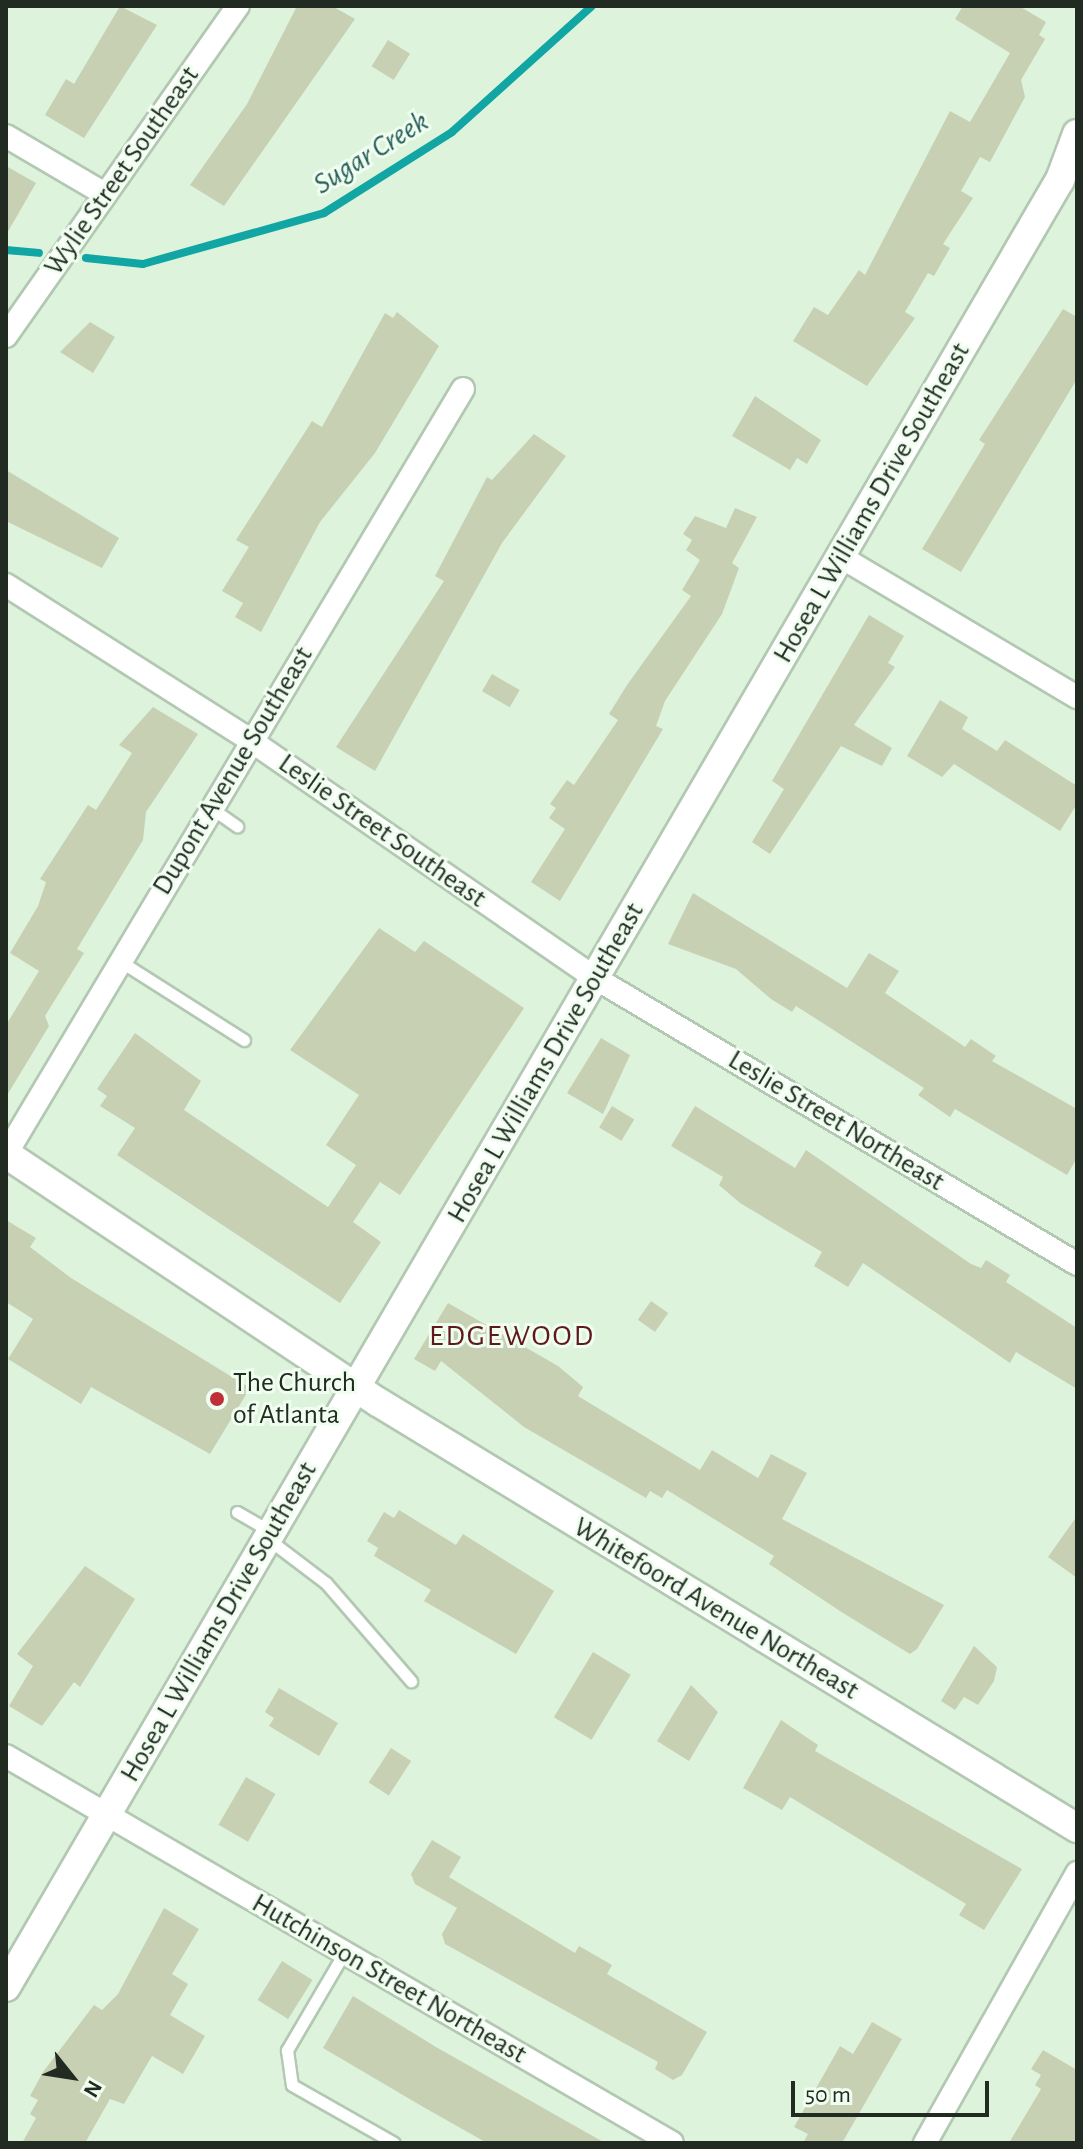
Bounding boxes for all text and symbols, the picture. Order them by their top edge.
street label: Wylie Street Southeast [37,60,207,282]
water label: Sugar Creek [307,104,435,202]
street label: Hosea L Williams Drive Southeast [766,337,978,669]
street label: Dupont Avenue Southeast [146,641,320,901]
street label: Leslie Street Southeast [272,747,492,915]
street label: Hosea L Williams Drive Southeast [440,897,652,1229]
street label: Leslie Street Northeast [722,1043,950,1199]
district label: EDGEWOOD [429,1318,595,1354]
place label: The Church of Atlanta [233,1366,356,1432]
marker: The Church of Atlanta [208,1390,226,1408]
street label: Hosea L Williams Drive Southeast [113,1456,325,1788]
street label: Whitefoord Avenue Northeast [567,1510,865,1708]
street label: Hutchinson Street Northeast [246,1887,532,2071]
north arrow [32,2037,112,2117]
scale bar [795,2065,993,2115]
text: N [79,2077,106,2101]
text: 50 m [805,2083,851,2107]

